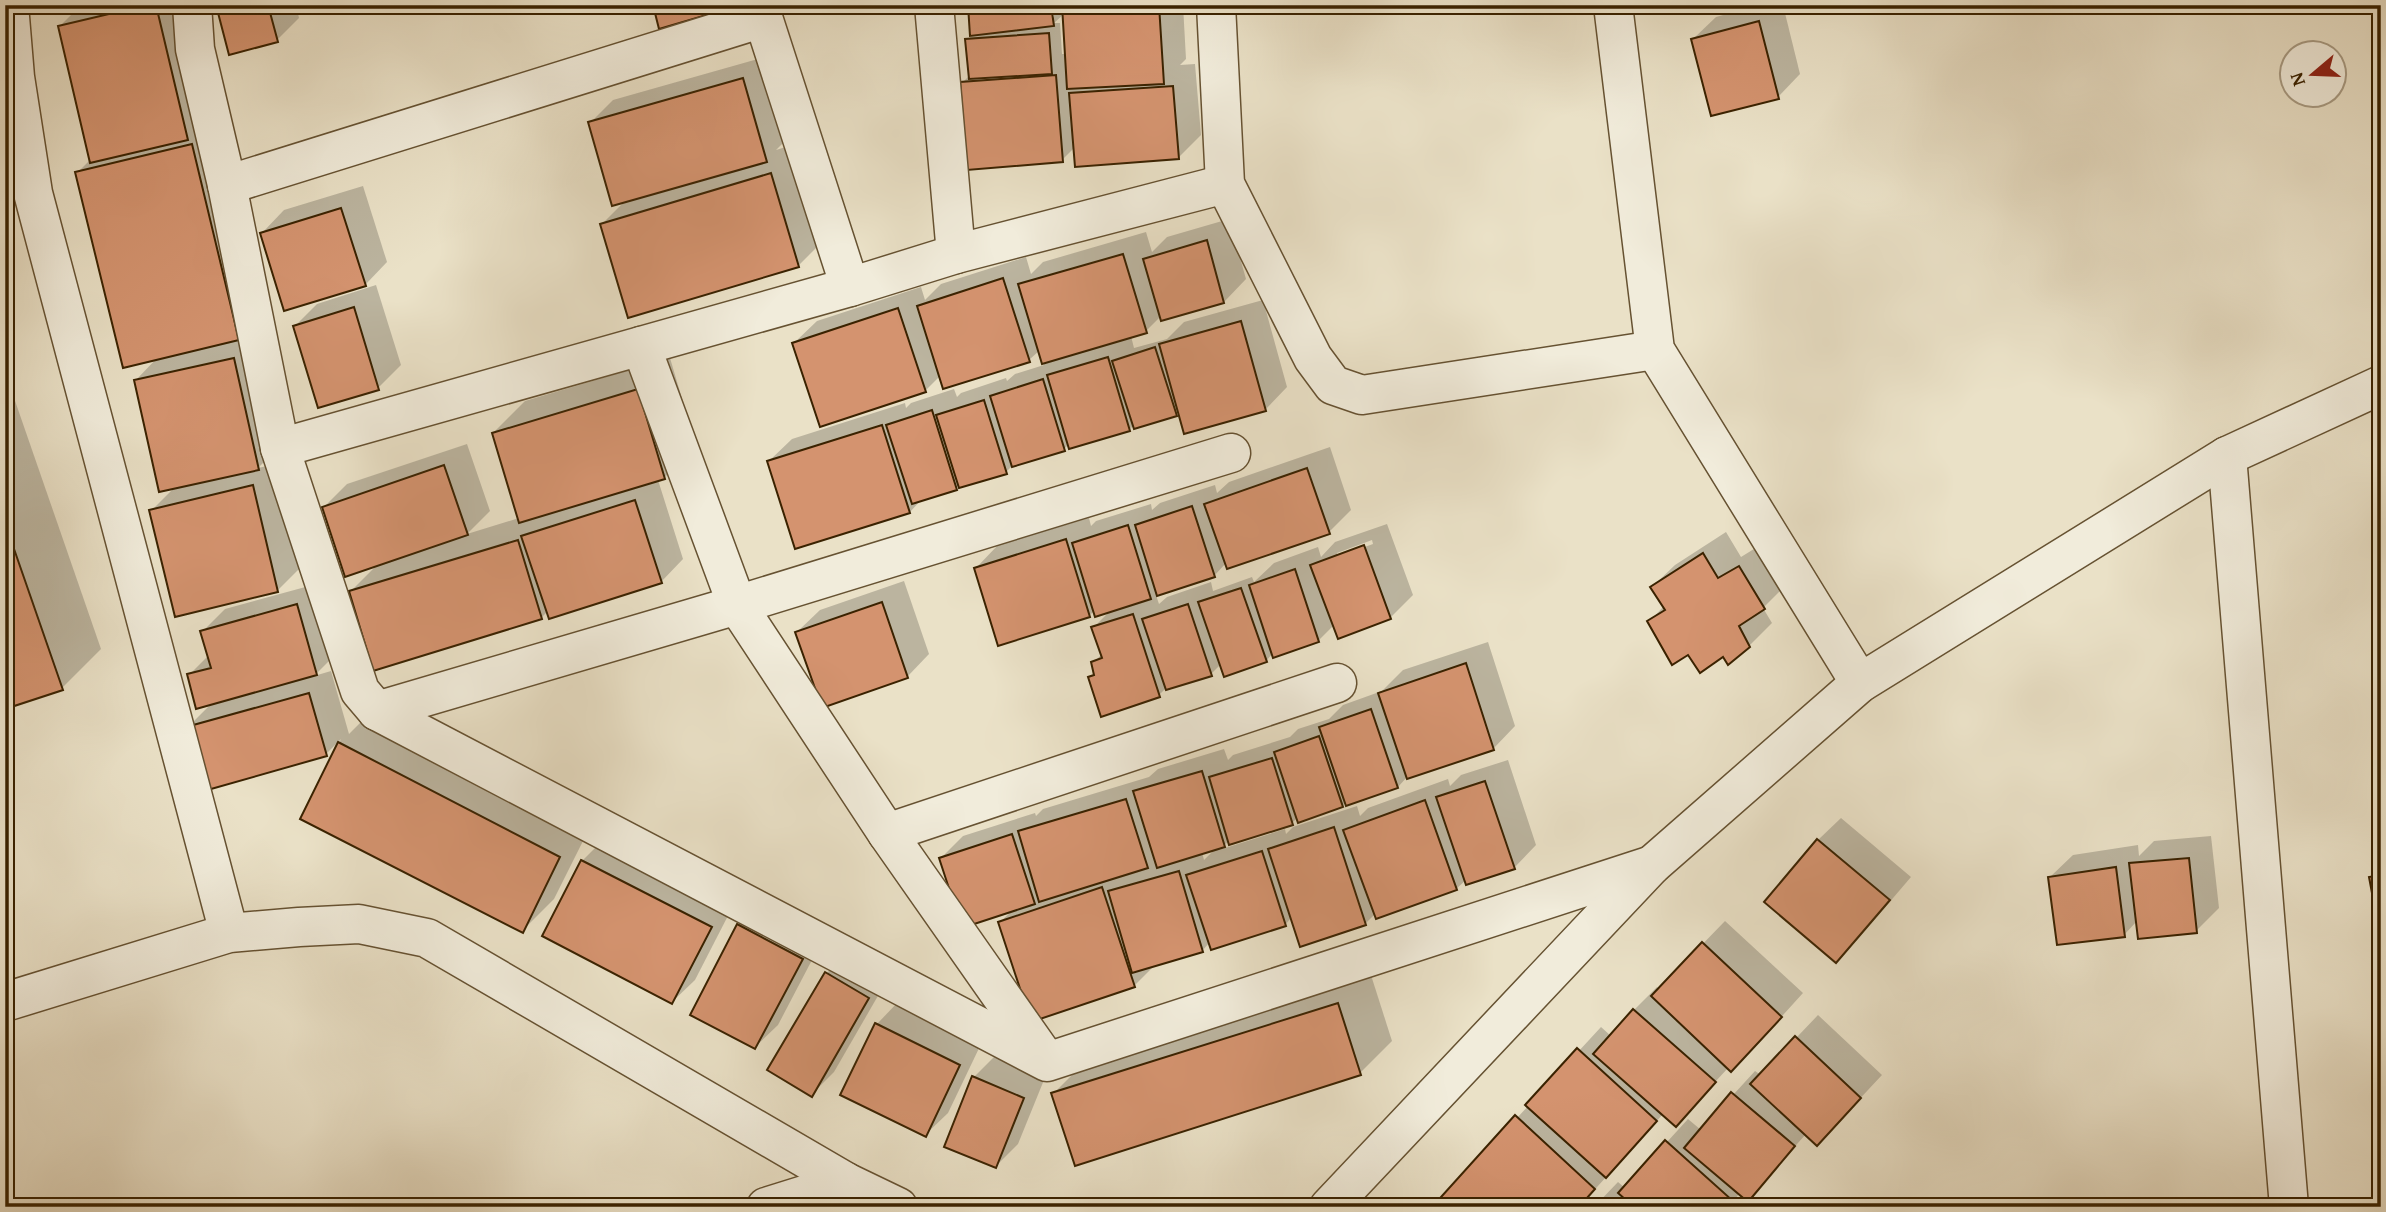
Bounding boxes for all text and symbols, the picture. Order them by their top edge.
north arrow [2278,38,2348,108]
text: N [2282,69,2312,90]

